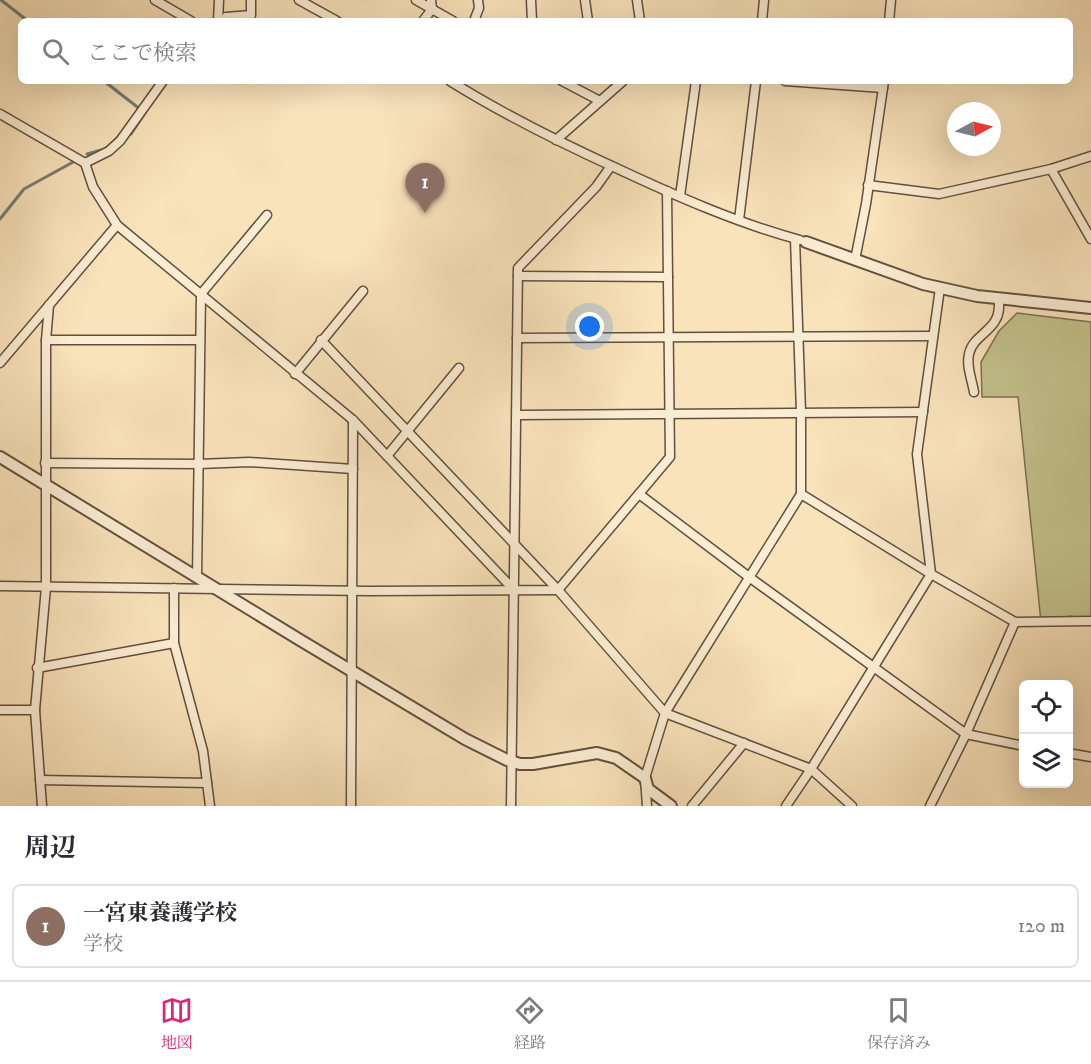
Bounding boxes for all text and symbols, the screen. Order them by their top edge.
search box [18,18,1073,84]
icon: search [39,35,72,68]
text: ここで検索 [87,40,197,67]
north arrow [947,102,1001,156]
pin: 1 [406,164,444,213]
your location [575,312,604,341]
map controls [1019,680,1073,788]
button: locate [1019,680,1073,734]
button: layers [1019,734,1073,788]
text: 周辺 [24,832,76,865]
text: 一宮東養護学校 [83,900,237,927]
text: 1 [42,914,49,939]
text: 120 m [1018,914,1065,939]
text: 学校 [83,932,123,957]
tab: 地図 [160,994,193,1053]
tab: 経路 [513,994,546,1053]
tab: 保存済み [867,994,931,1053]

